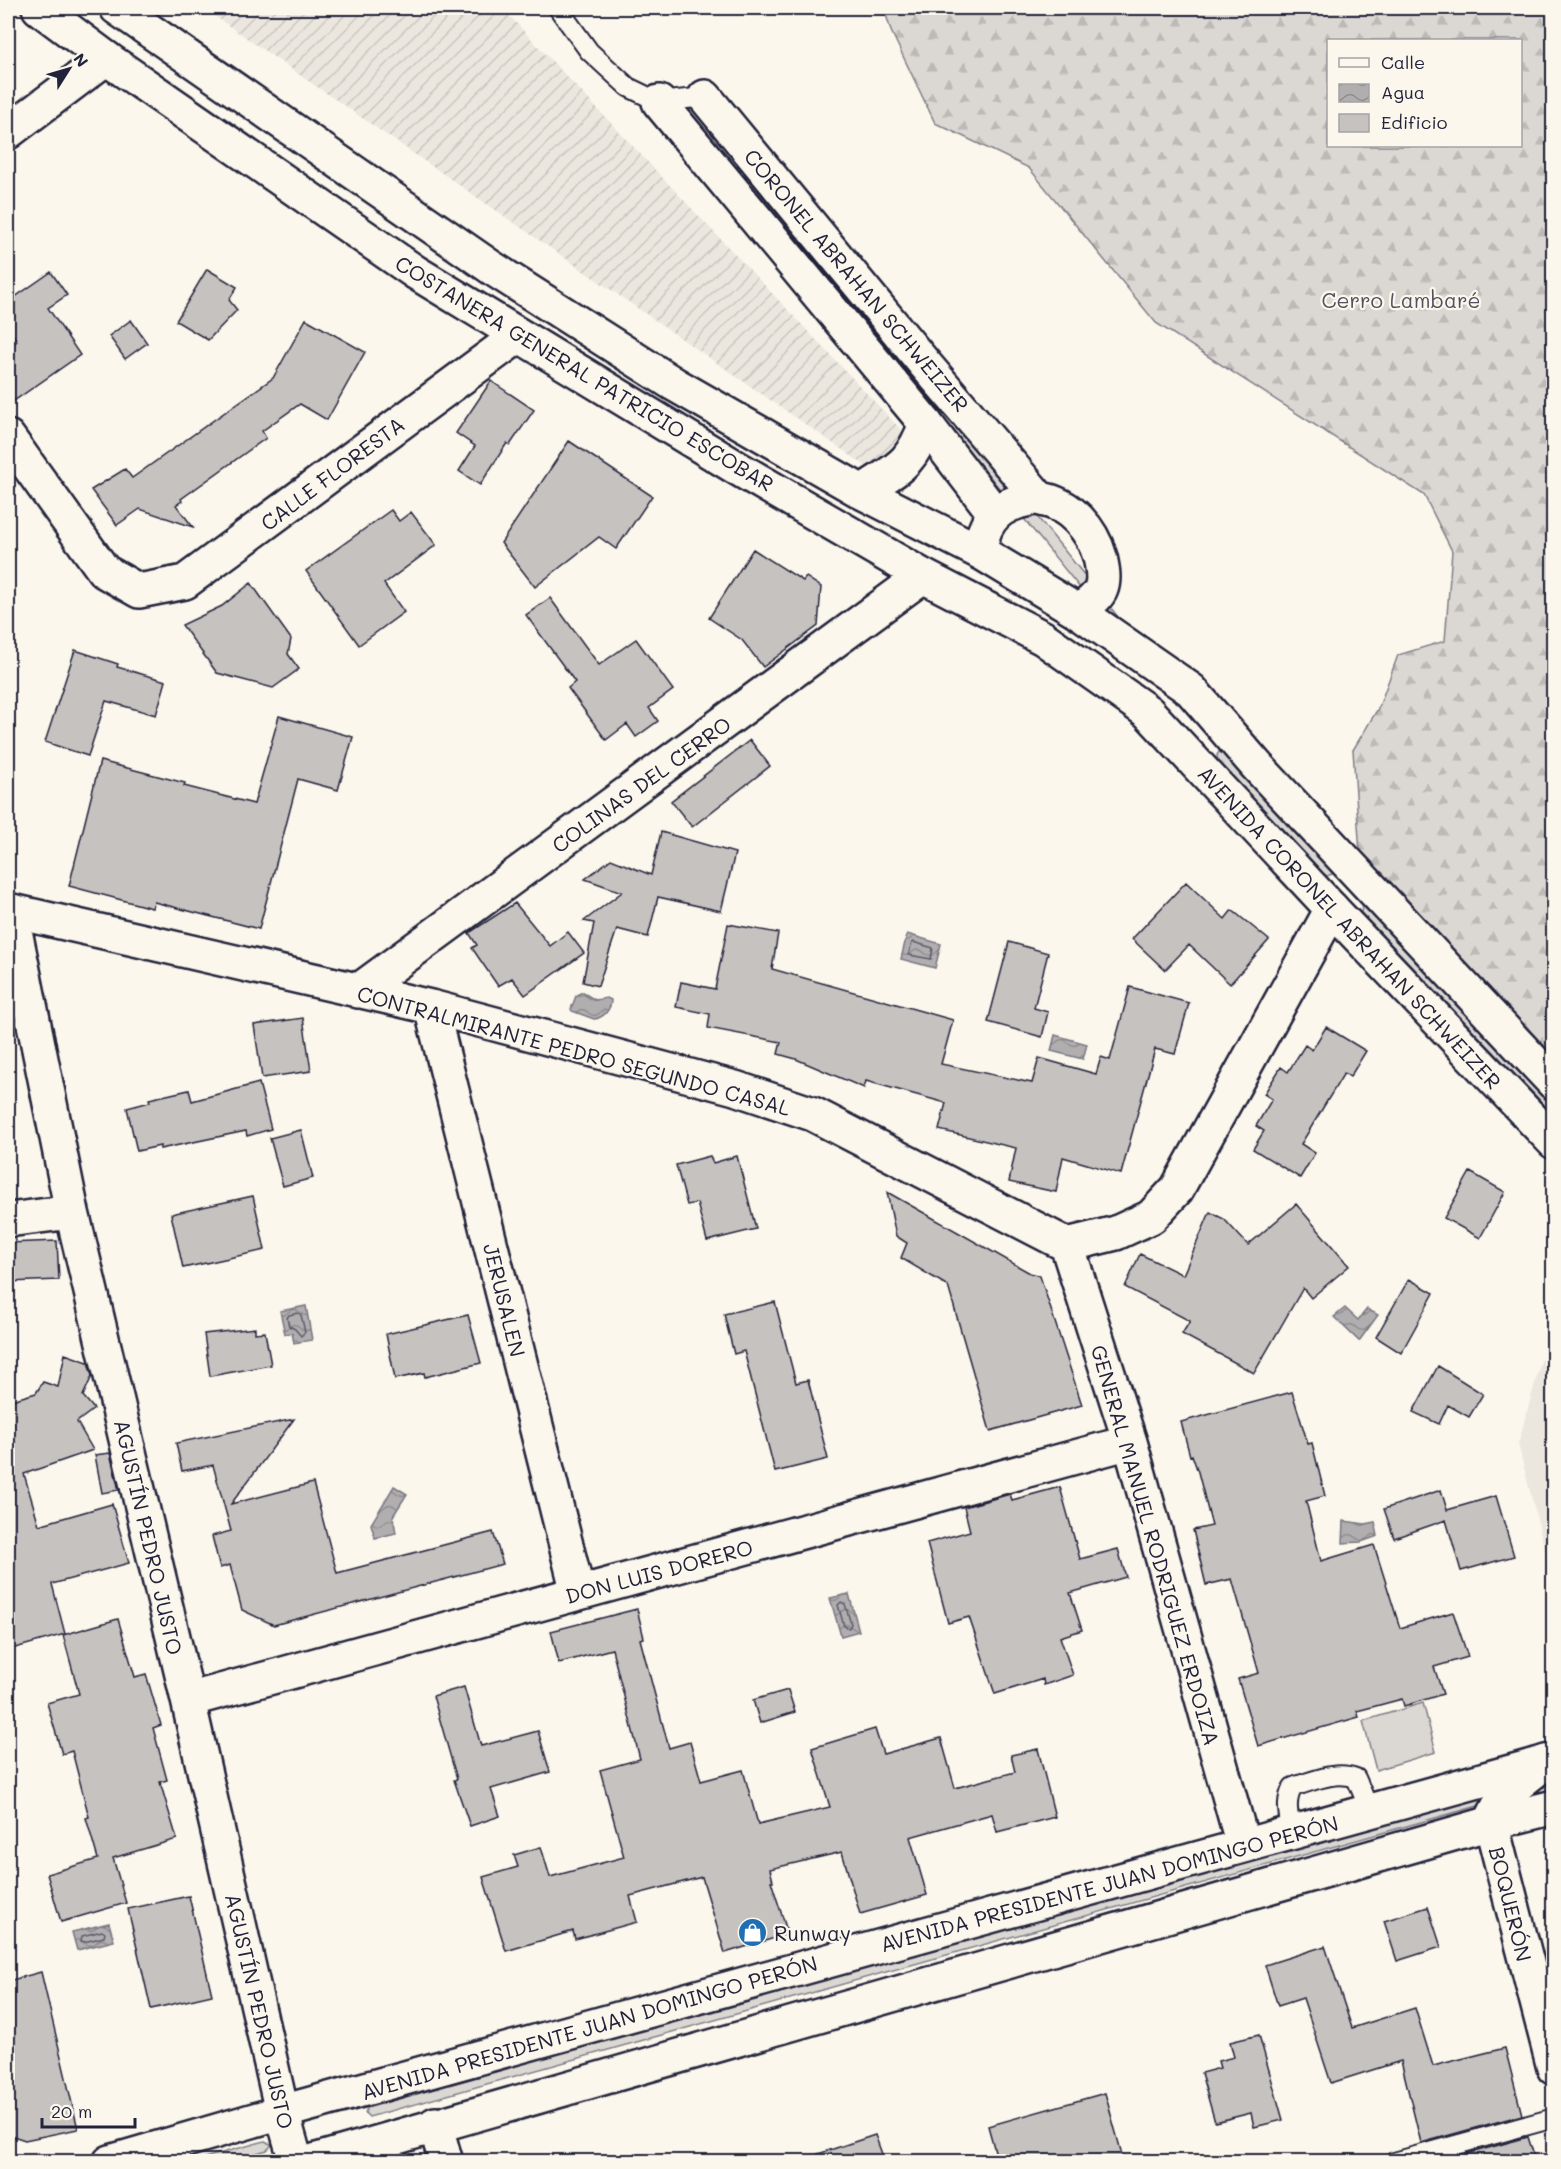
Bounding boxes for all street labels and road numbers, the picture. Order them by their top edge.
street label: CORONEL ABRAHAN SCHWEIZER [739,143,975,417]
street label: COSTANERA GENERAL PATRICIO ESCOBAR [391,249,779,497]
street label: CALLE FLORESTA [255,410,409,536]
street label: COLINAS DEL CERRO [546,710,736,858]
street label: AVENIDA CORONEL ABRAHAN SCHWEIZER [1193,760,1507,1094]
street label: CONTRALMIRANTE PEDRO SEGUNDO CASAL [354,979,794,1121]
street label: JERUSALEN [478,1240,532,1360]
street label: GENERAL MANUEL RODRIGUEZ ERDOIZA [1086,1342,1226,1748]
street label: AGUSTÍN PEDRO JUSTO [109,1417,189,1657]
street label: DON LUIS DORERO [562,1533,756,1609]
street label: AVENIDA PRESIDENTE JUAN DOMINGO PERÓN [877,1809,1341,1957]
street label: BOQUERÓN [1484,1844,1538,1964]
street label: AGUSTÍN PEDRO JUSTO [220,1891,300,2131]
street label: AVENIDA PRESIDENTE JUAN DOMINGO PERÓN [358,1949,820,2105]

